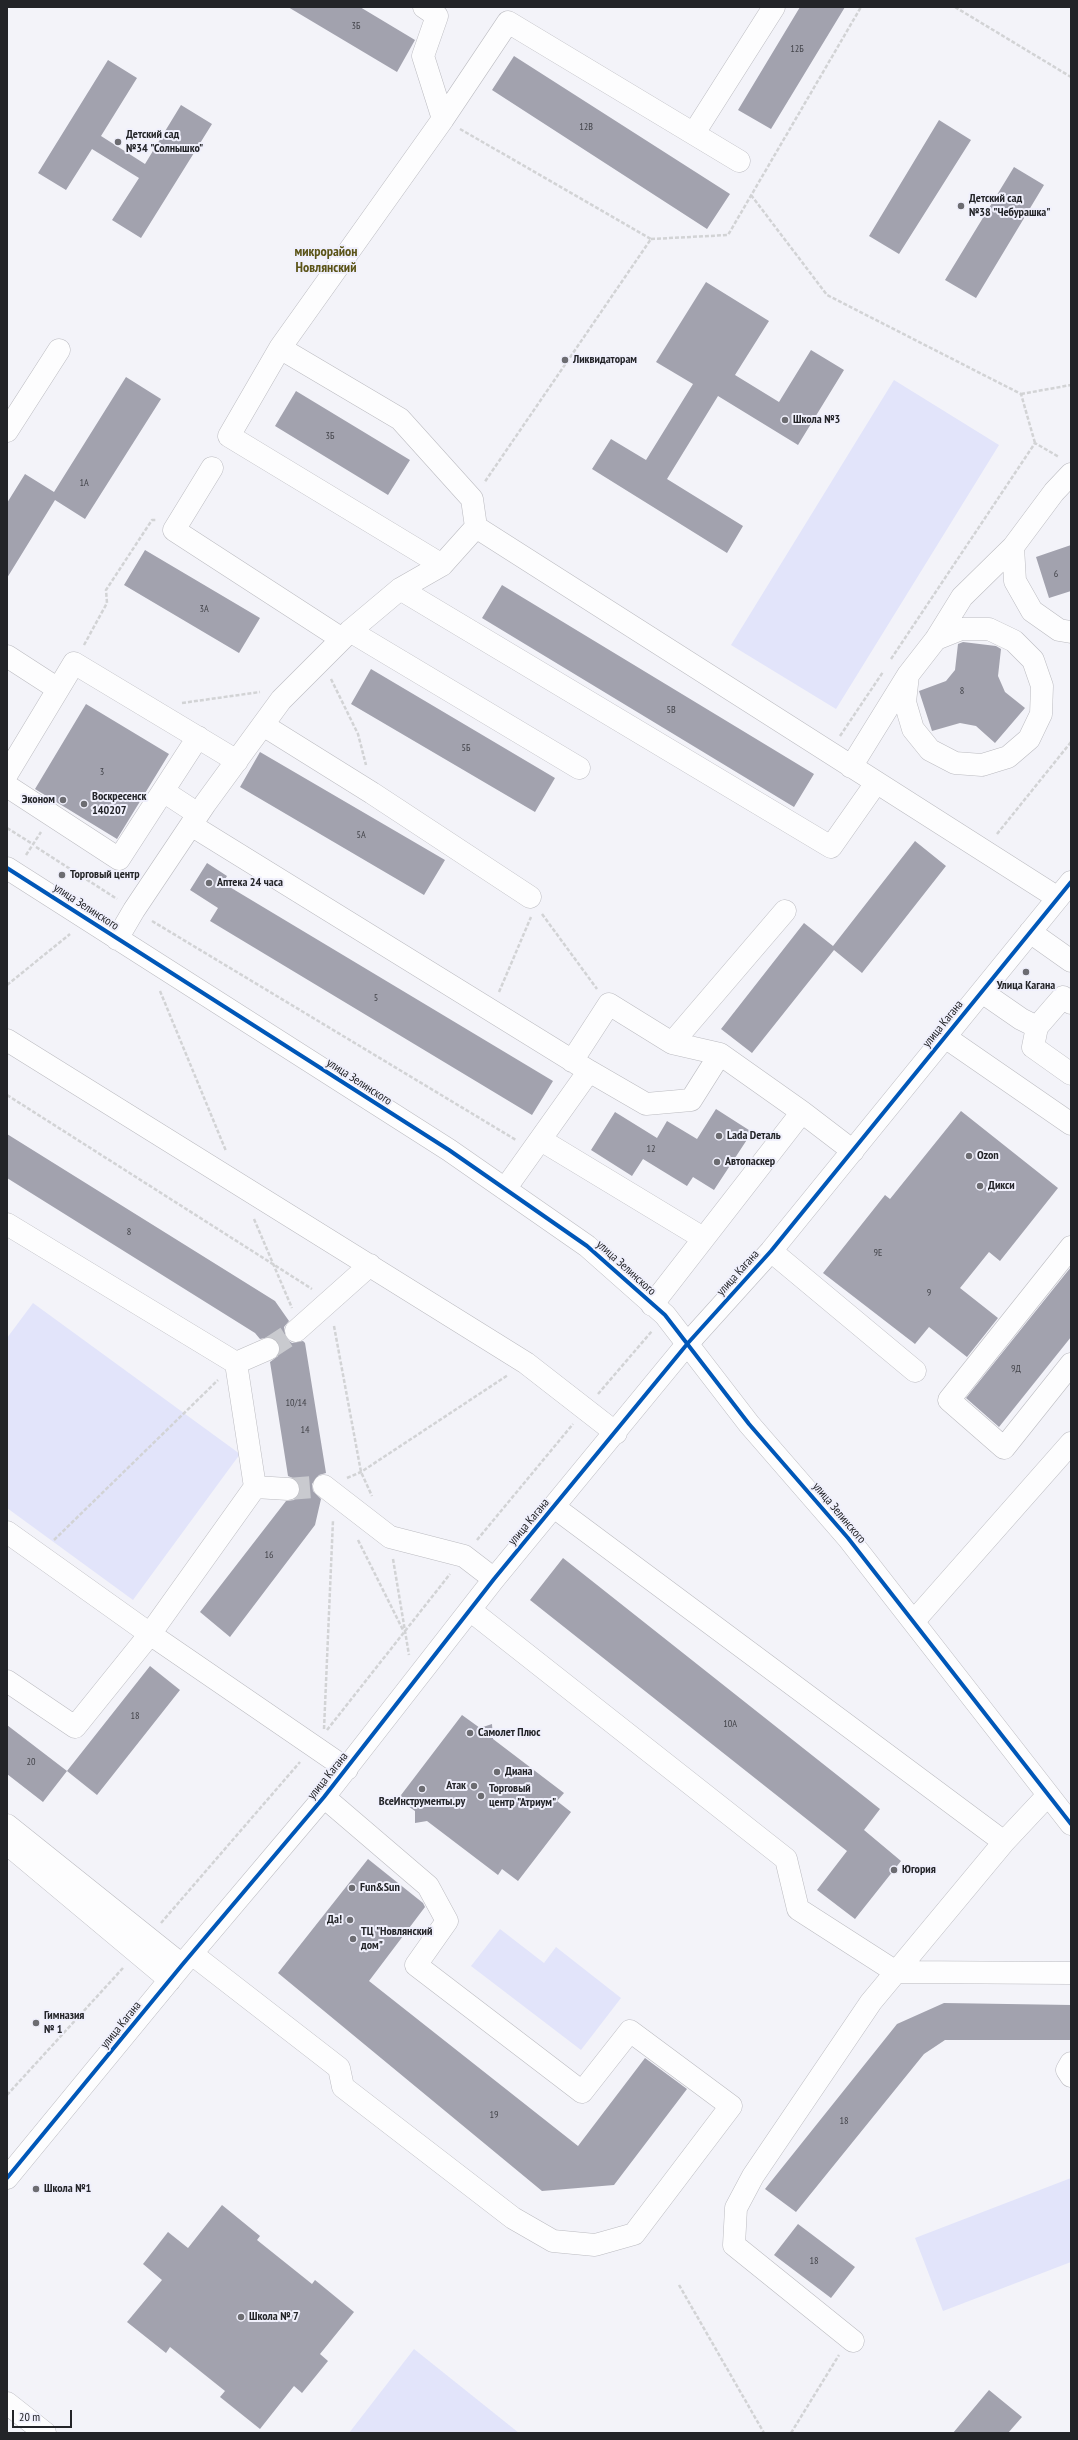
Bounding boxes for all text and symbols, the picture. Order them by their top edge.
house number: 3Б [352,20,360,32]
house number: 12Б [790,43,804,55]
house number: 12В [579,121,593,133]
place label: Детский сад №34 "Солнышко" [126,128,203,156]
marker: Детский сад №34 "Солнышко" [113,137,123,147]
place label: Детский сад №38 "Чебурашка" [969,192,1051,220]
marker: Детский сад №38 "Чебурашка" [956,201,966,211]
district label: микрорайон Новлянский [294,244,358,276]
place label: Ликвидаторам [573,353,637,367]
marker: Ликвидаторам [560,355,570,365]
place label: Школа №3 [793,413,840,427]
marker: Школа №3 [780,415,790,425]
house number: 3Б [326,430,334,442]
house number: 1А [79,477,89,489]
house number: 6 [1054,568,1058,580]
house number: 3А [199,603,209,615]
house number: 8 [960,685,964,697]
house number: 5В [666,704,676,716]
house number: 5Б [462,742,470,754]
house number: 3 [100,766,104,778]
place label: Воскресенск 140207 [92,790,146,818]
place label: Эконом [22,793,55,807]
marker: Эконом [58,795,68,805]
marker: Воскресенск 140207 [79,799,89,809]
house number: 5А [356,829,366,841]
place label: Торговый центр [70,868,140,882]
marker: Торговый центр [57,870,67,880]
place label: Аптека 24 часа [217,876,283,890]
marker: Аптека 24 часа [204,878,214,888]
street label: улица Зелинского [51,881,121,933]
marker: Улица Кагана [1021,967,1031,977]
place label: Улица Кагана [997,979,1055,993]
house number: 5 [374,992,378,1004]
street label: улица Кагана [920,998,966,1050]
street label: улица Зелинского [324,1056,394,1108]
place label: Lada Dеталь [727,1129,781,1143]
marker: Lada Dеталь [714,1131,724,1141]
house number: 12 [647,1143,655,1155]
place label: Ozon [977,1149,999,1163]
marker: Ozon [964,1151,974,1161]
place label: Автопаскер [725,1155,775,1169]
marker: Автопаскер [712,1157,722,1167]
place label: Дикси [988,1179,1015,1193]
marker: Дикси [975,1181,985,1191]
house number: 8 [127,1226,131,1238]
street label: улица Зелинского [593,1238,659,1298]
street label: улица Кагана [714,1247,762,1299]
house number: 9Е [874,1247,882,1259]
house number: 9 [927,1287,931,1299]
house number: 9Д [1011,1363,1021,1375]
house number: 10/14 [286,1397,306,1409]
house number: 14 [301,1424,309,1436]
street label: улица Зелинского [809,1480,869,1546]
street label: улица Кагана [505,1496,553,1548]
house number: 16 [265,1549,273,1561]
house number: 18 [131,1710,139,1722]
house number: 10А [723,1718,737,1730]
place label: Самолет Плюс [478,1726,540,1740]
marker: Самолет Плюс [465,1728,475,1738]
street label: улица Кагана [305,1750,351,1802]
house number: 20 [27,1756,35,1768]
place label: Диана [505,1765,533,1779]
marker: Диана [492,1767,502,1777]
place label: Атак [446,1779,466,1793]
marker: Атак [469,1781,479,1791]
place label: Торговый центр "Атриум" [489,1782,556,1810]
marker: ВсеИнструменты.ру [417,1784,427,1794]
marker: Торговый центр "Атриум" [476,1791,486,1801]
place label: ВсеИнструменты.ру [379,1795,465,1809]
place label: Югория [902,1863,936,1877]
marker: Югория [889,1865,899,1875]
place label: Fun&Sun [360,1881,400,1895]
marker: Fun&Sun [347,1883,357,1893]
place label: Да! [327,1913,342,1927]
marker: Да! [345,1915,355,1925]
place label: ТЦ "Новлянский дом" [361,1925,432,1953]
marker: ТЦ "Новлянский дом" [348,1934,358,1944]
street label: улица Кагана [98,1999,144,2051]
place label: Гимназия № 1 [44,2009,84,2037]
marker: Гимназия № 1 [31,2018,41,2028]
house number: 19 [490,2109,498,2121]
house number: 18 [840,2115,848,2127]
place label: Школа №1 [44,2182,91,2196]
marker: Школа №1 [31,2184,41,2194]
house number: 18 [810,2255,818,2267]
place label: Школа № 7 [249,2310,299,2324]
marker: Школа № 7 [236,2312,246,2322]
scale bar [14,2402,74,2428]
text: 20 m [19,2409,40,2424]

